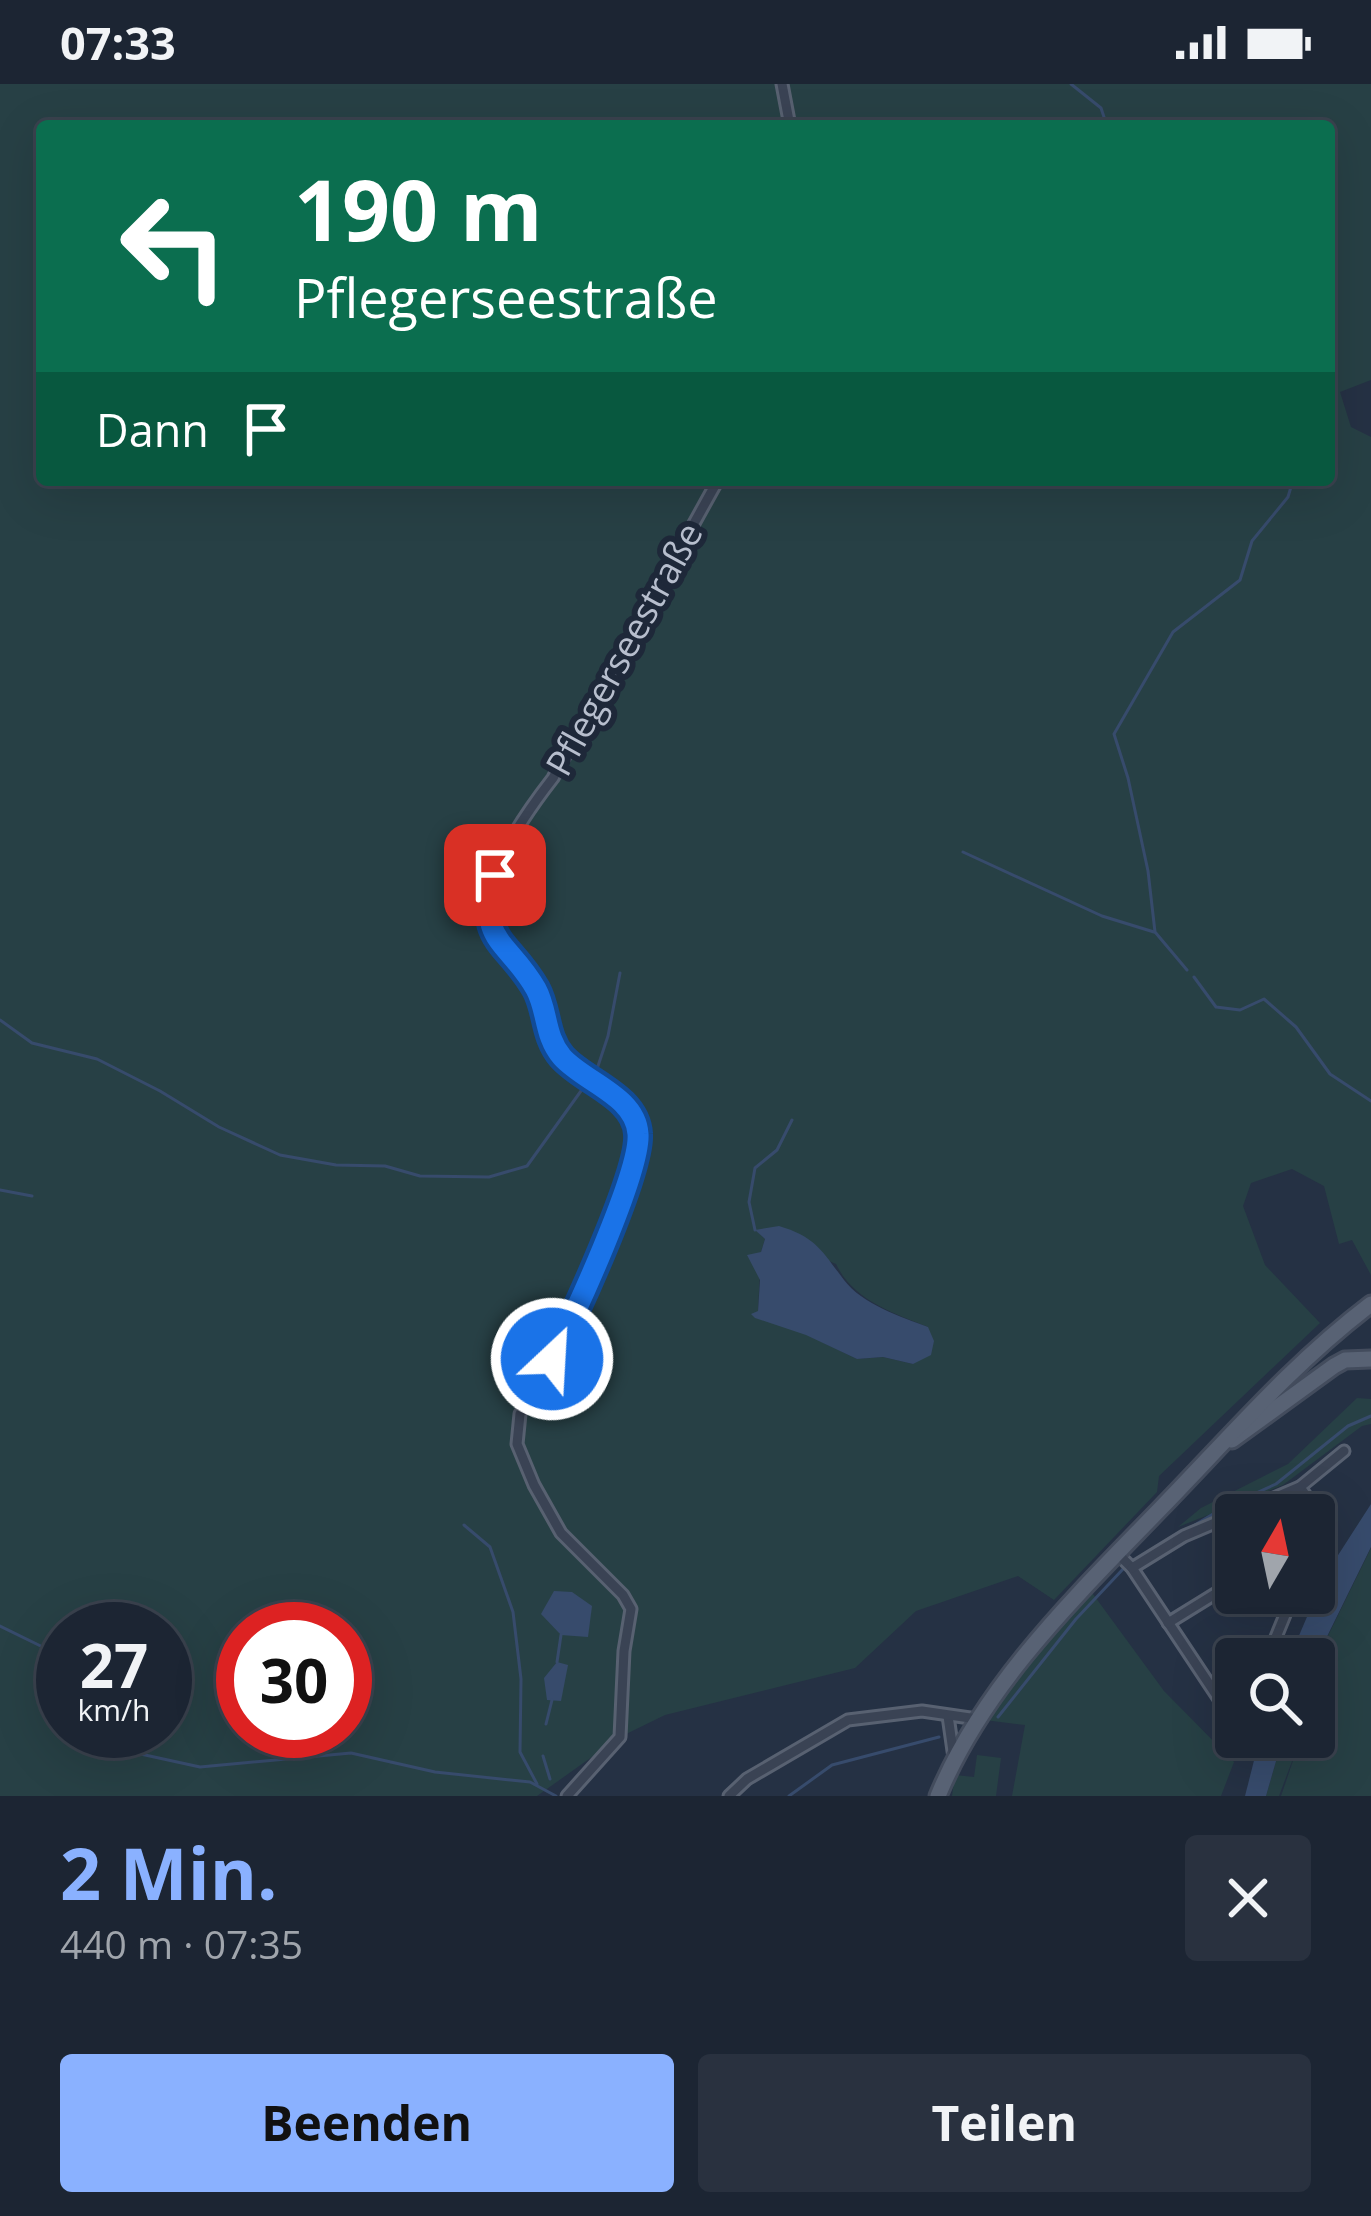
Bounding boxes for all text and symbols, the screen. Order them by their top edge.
text: 07:33 [60,12,176,73]
text: 190 m [294,151,542,266]
icon: left [96,168,252,324]
text: Pflegerseestraße [294,260,718,334]
icon: arrive [233,396,299,462]
text: Dann [96,399,209,460]
street label: Pflegerseestraße [534,513,713,784]
pin [444,824,546,926]
icon: arrive [462,842,528,908]
position arrow [489,1296,615,1422]
north arrow [1215,1494,1335,1614]
map controls [1215,1494,1335,1758]
speed limit sign: 30 [216,1602,372,1758]
text: 27 [80,1624,148,1706]
button: search [1215,1638,1335,1758]
text: km/h [78,1689,150,1730]
text: 2 Min. [60,1823,278,1921]
button: close [1185,1835,1311,1961]
text: 440 m · 07:35 [60,1917,303,1970]
button: Beenden [60,2054,674,2192]
button: Teilen [698,2054,1311,2192]

